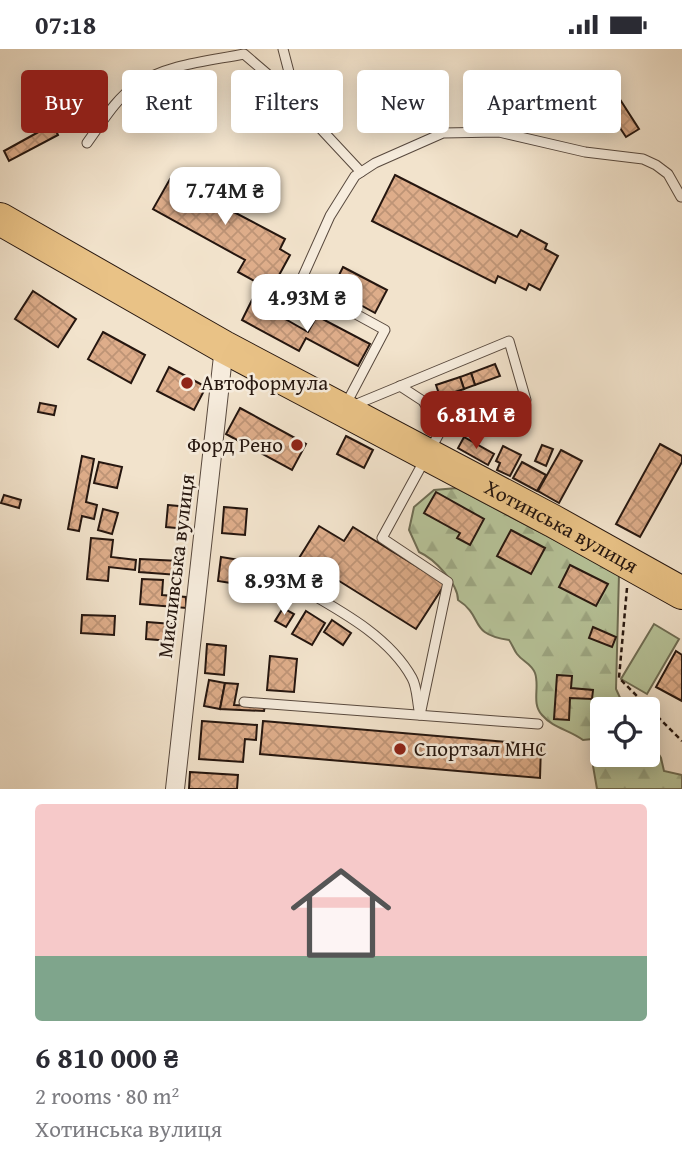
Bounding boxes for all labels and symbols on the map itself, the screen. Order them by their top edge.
pin: 7.74M ₴ [160,167,290,227]
pin: 4.93M ₴ [242,275,372,334]
place label: Автоформула [201,367,328,398]
marker: Автоформула [179,375,195,391]
pin: 6.81M ₴ [411,391,541,451]
place label: Форд Рено [187,429,283,460]
marker: Форд Рено [289,437,305,453]
street label: Хотинська вулиця [479,471,644,581]
street label: Мисливська вулиця [149,472,202,660]
pin: 8.93M ₴ [219,557,349,617]
place label: Спортзал МНС [414,733,547,764]
marker: Спортзал МНС [392,741,408,757]

